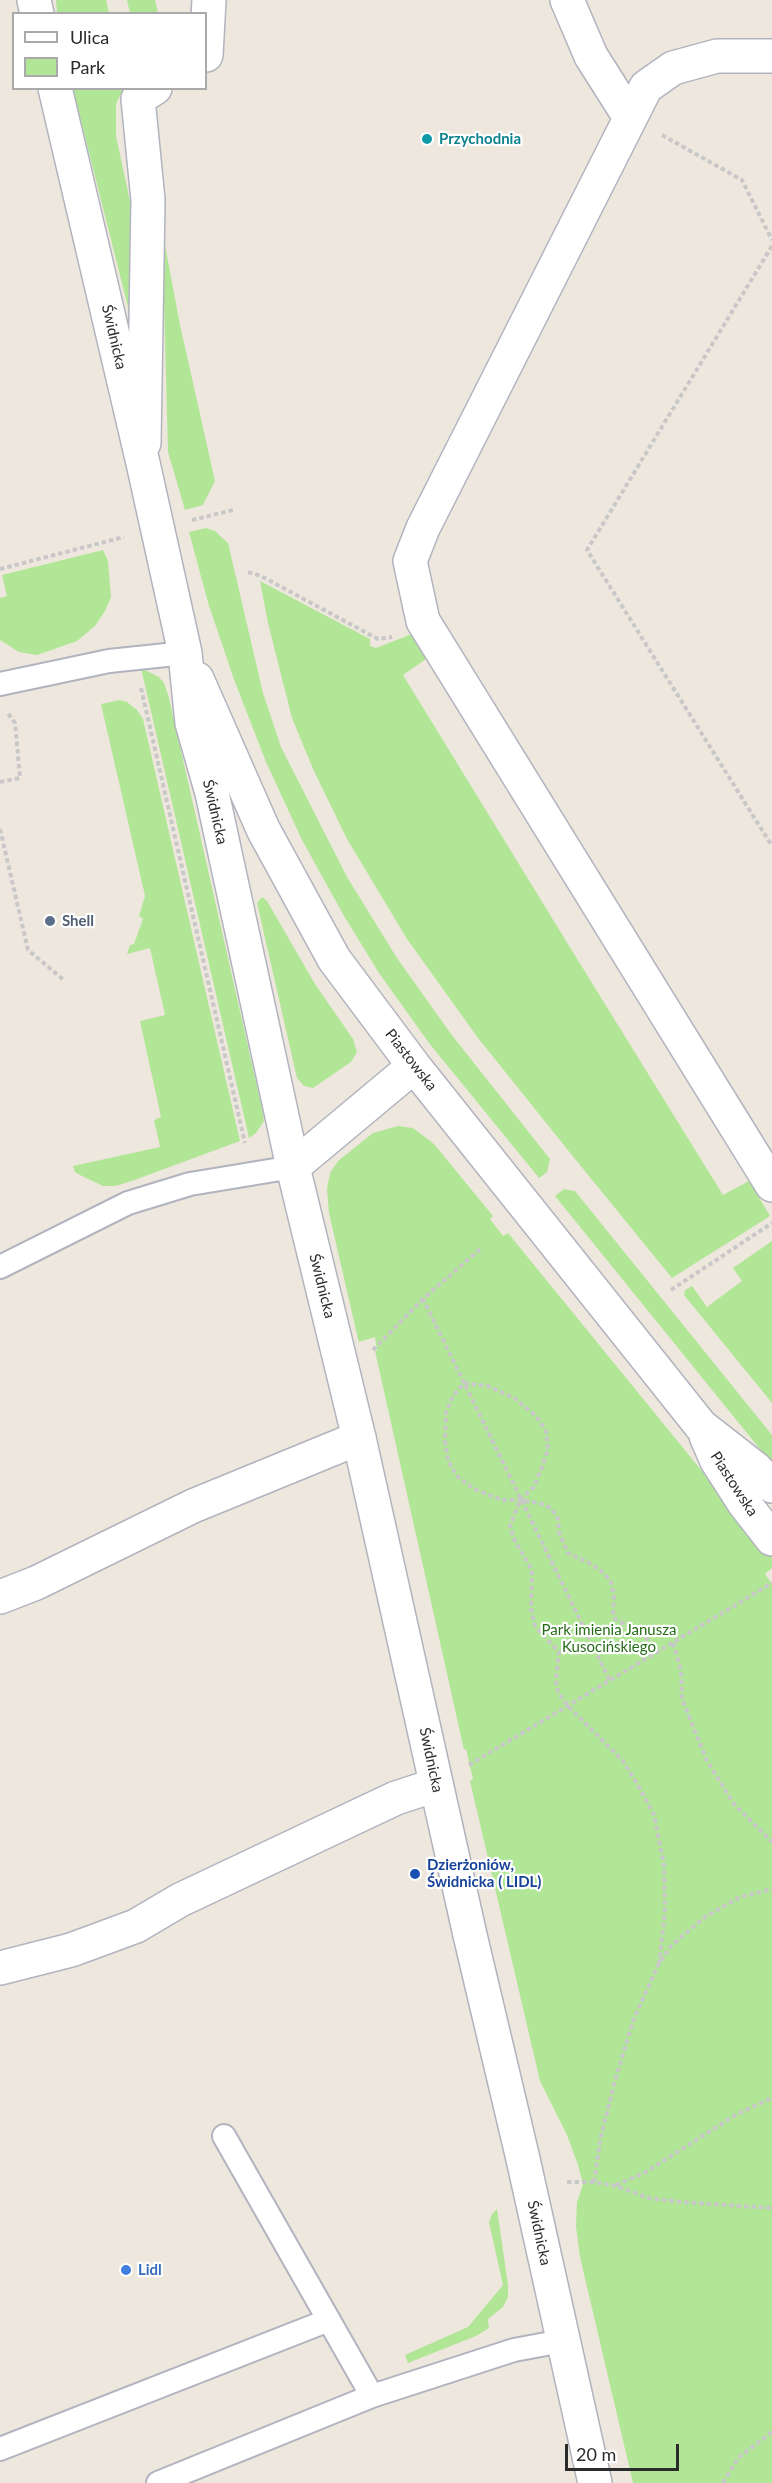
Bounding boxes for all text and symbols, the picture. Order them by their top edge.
legend [12,12,207,90]
text: Ulica [70,26,109,48]
text: Park [70,56,105,78]
place label: Przychodnia [439,130,521,148]
marker: Przychodnia [420,132,434,146]
street label: Świdnicka [98,303,130,371]
street label: Świdnicka [199,778,231,846]
place label: Shell [62,912,94,930]
marker: Shell [43,914,57,928]
street label: Piastowska [381,1025,441,1095]
street label: Świdnicka [305,1252,339,1320]
street label: Piastowska [706,1448,762,1520]
park label: Park imienia Janusza Kusocińskiego [542,1621,676,1656]
street label: Świdnicka [415,1726,447,1794]
place label: Dzierżoniów, Świdnicka ( LIDL) [427,1856,541,1891]
marker: Dzierżoniów, Świdnicka ( LIDL) [408,1867,422,1881]
street label: Świdnicka [523,2199,555,2267]
place label: Lidl [138,2261,162,2279]
marker: Lidl [119,2263,133,2277]
scale bar [568,2432,682,2470]
text: 20 m [576,2443,616,2465]

